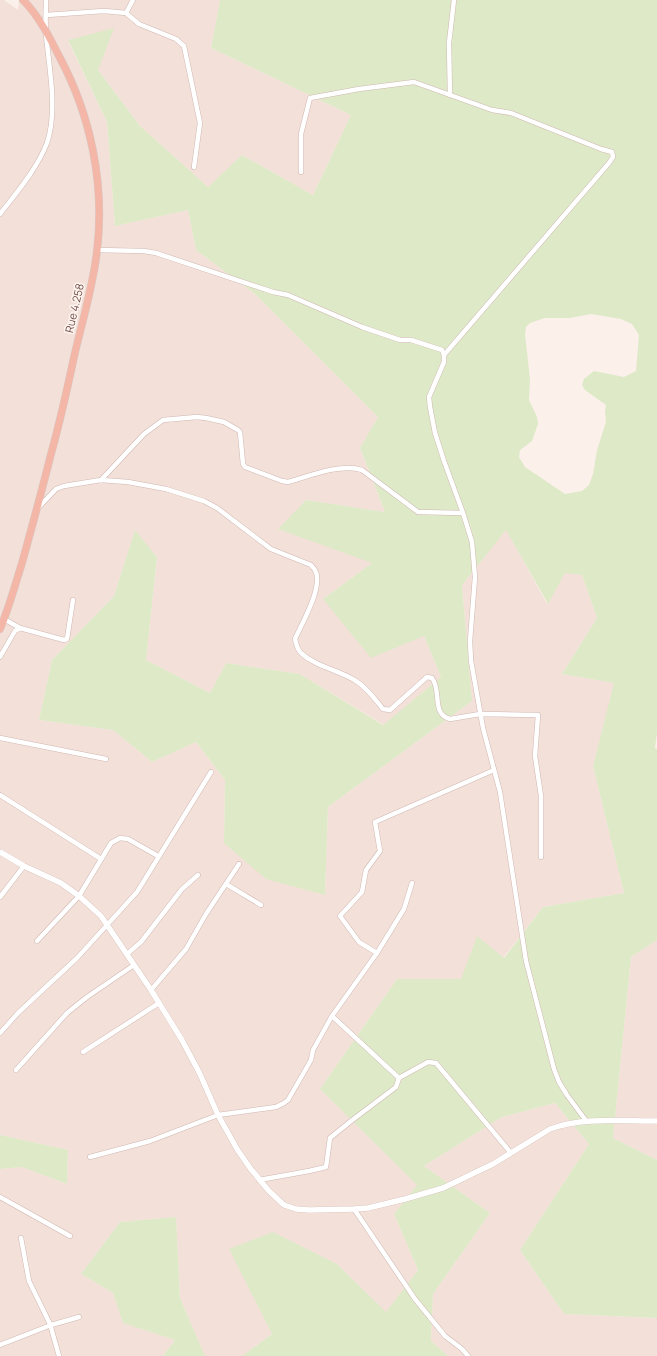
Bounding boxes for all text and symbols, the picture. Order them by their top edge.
street label: Rue 4.258 [61,282,87,334]

